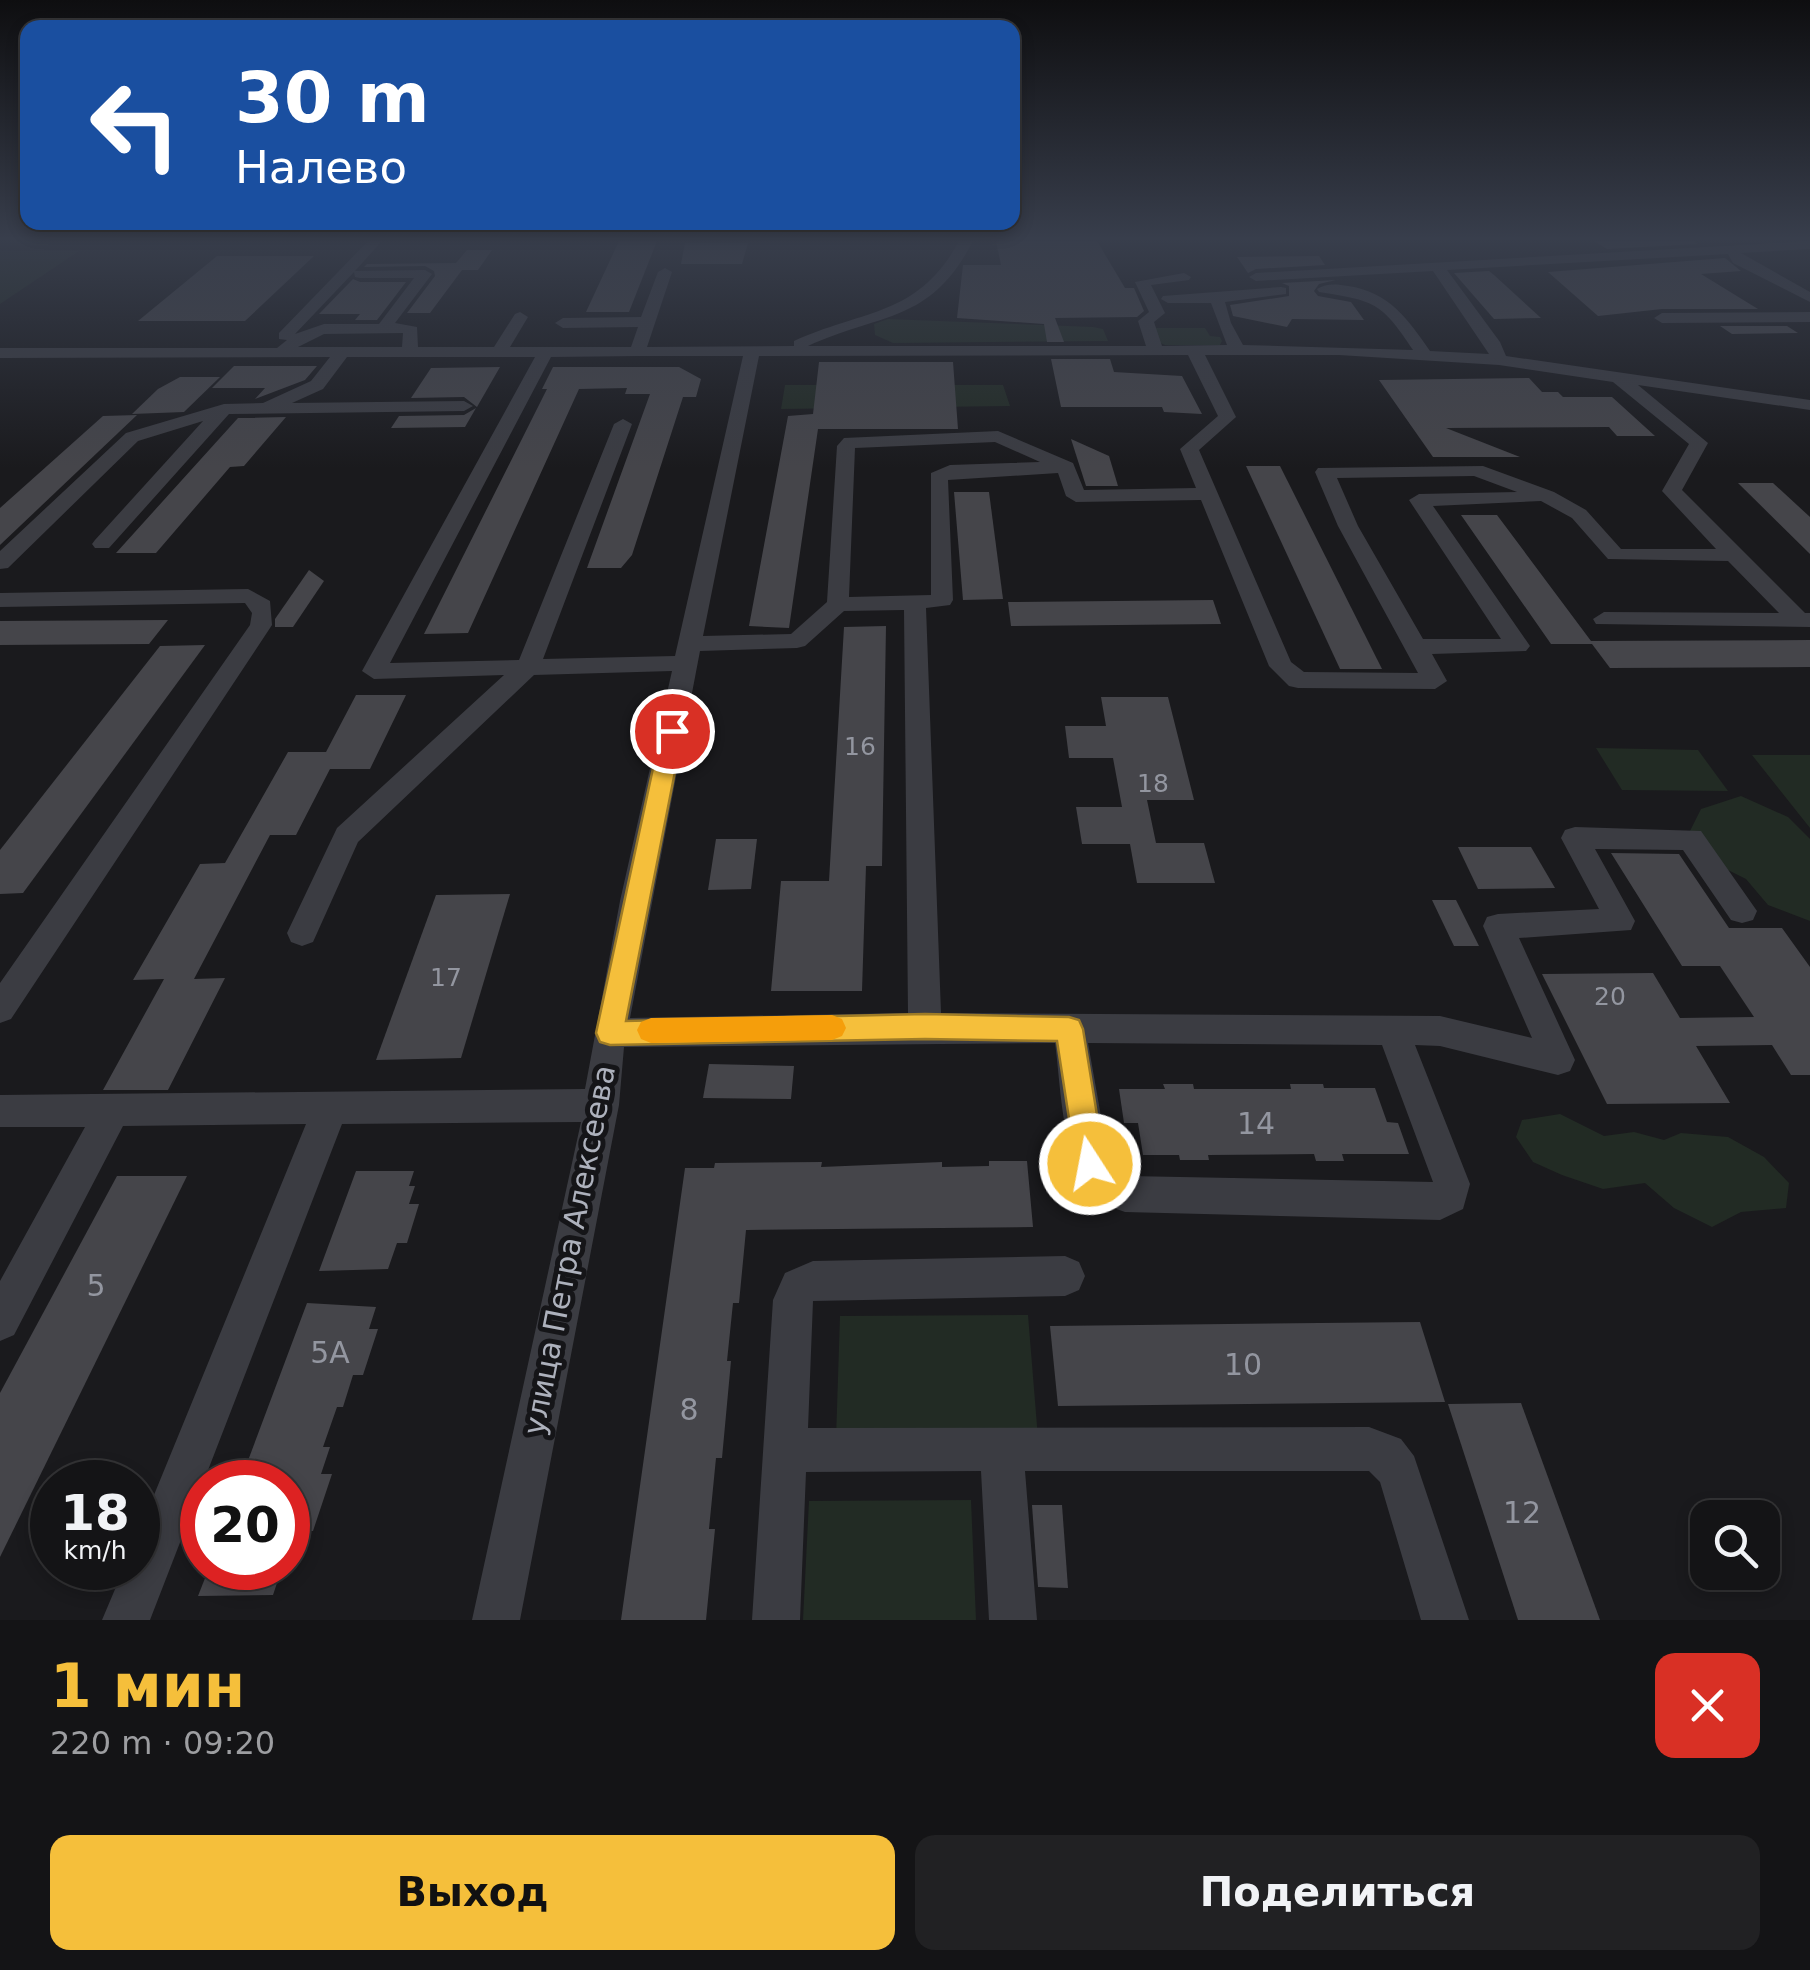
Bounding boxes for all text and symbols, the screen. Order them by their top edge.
text: 30 m [235,57,430,139]
icon: left [70,60,200,190]
text: Налево [235,141,407,194]
pin [630,689,715,774]
icon: arrive [645,704,700,759]
house number: 16 [844,732,876,761]
house number: 18 [1137,769,1169,798]
house number: 17 [430,963,462,992]
house number: 20 [1594,982,1626,1011]
street label: улица Петра Алексеева [516,1062,622,1438]
house number: 14 [1237,1106,1275,1141]
position arrow [1038,1112,1142,1216]
house number: 5 [86,1268,106,1303]
house number: 5А [310,1335,350,1370]
house number: 10 [1224,1347,1262,1382]
house number: 8 [679,1392,699,1427]
speed limit sign: 20 [180,1460,310,1590]
text: 18 [60,1484,130,1542]
house number: 12 [1503,1495,1541,1530]
map controls [1690,1500,1780,1590]
button: search [1690,1500,1780,1590]
text: km/h [63,1536,127,1565]
text: 1 мин [50,1651,245,1721]
button: close [1655,1653,1760,1758]
text: 220 m · 09:20 [50,1724,275,1762]
button: Выход [50,1835,895,1950]
button: Поделиться [915,1835,1760,1950]

